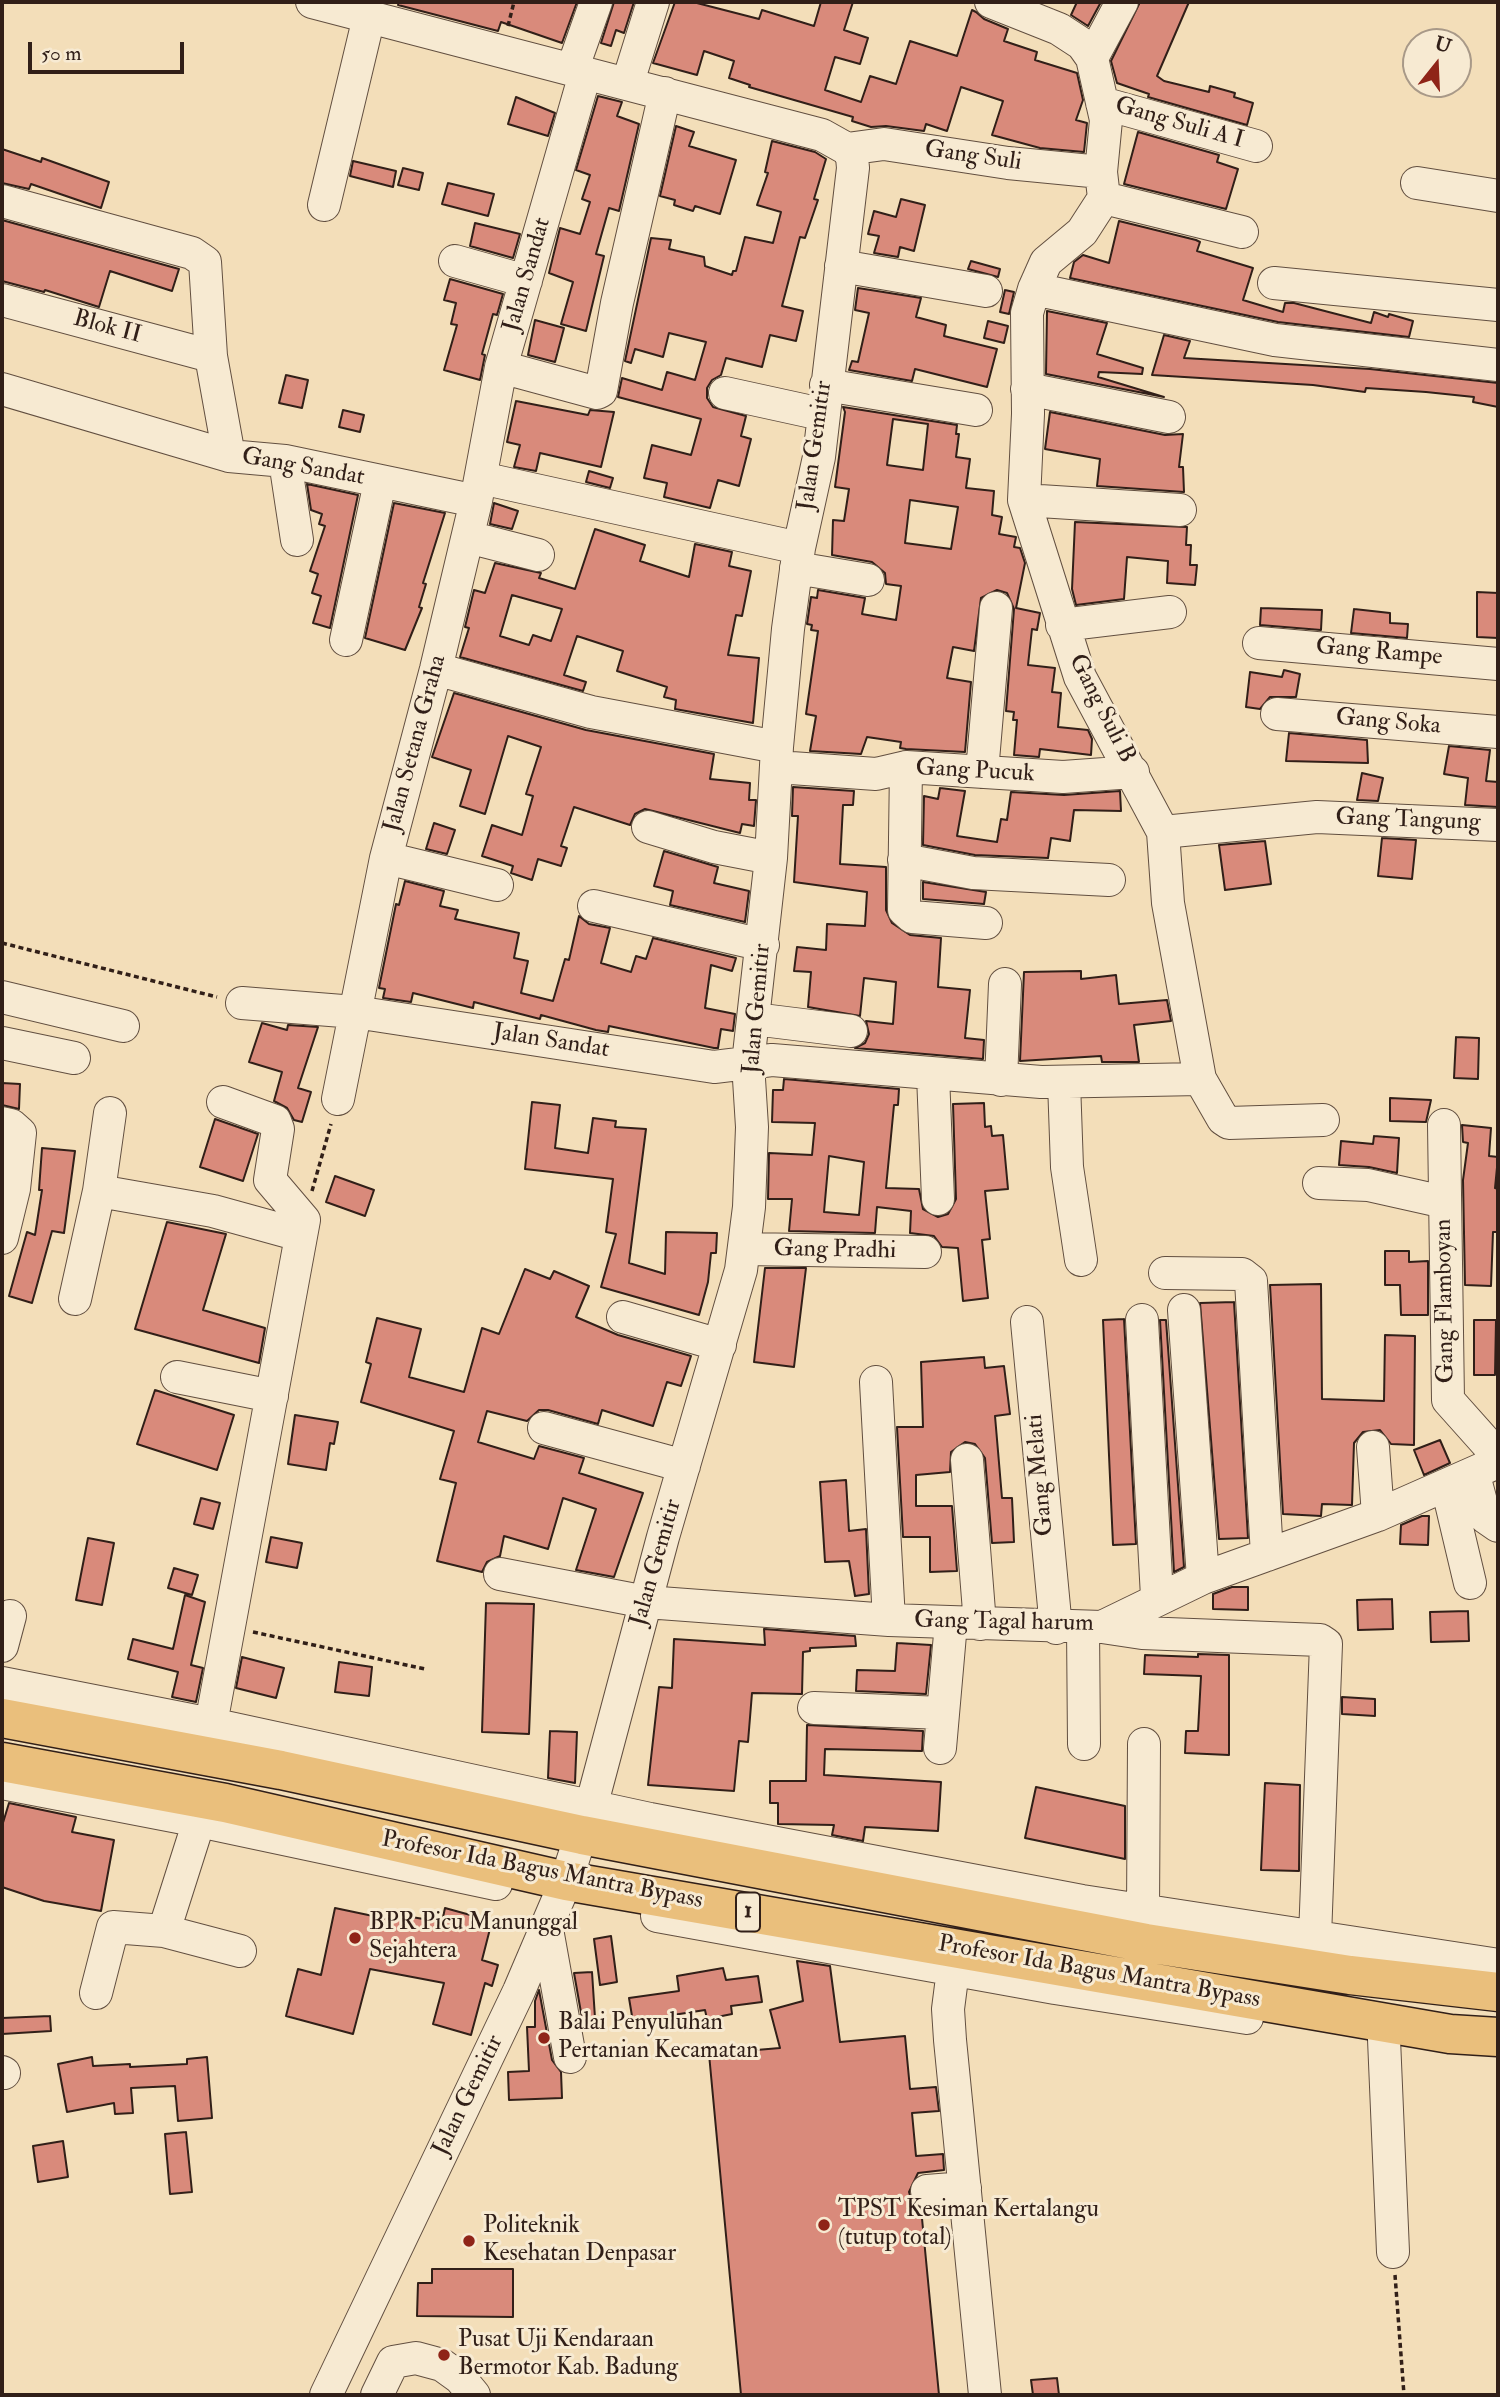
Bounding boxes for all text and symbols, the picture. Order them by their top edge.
scale bar [32,28,187,72]
north arrow [1402,28,1472,98]
text: U [1432,31,1454,59]
text: 50 m [41,40,82,67]
street label: Gang Suli A I [1111,92,1247,156]
street label: Gang Suli [923,136,1023,178]
street label: Jalan Sandat [498,215,558,335]
street label: Blok II [70,305,144,351]
street label: Jalan Gemitir [793,379,839,513]
street label: Gang Sandat [239,443,367,493]
street label: Gang Rampe [1314,633,1444,673]
street label: Gang Suli B [1061,650,1141,768]
street label: Jalan Setana Graha [379,652,453,836]
street label: Gang Soka [1334,704,1442,742]
street label: Gang Pucuk [915,754,1035,790]
street label: Gang Tangung [1335,804,1481,838]
street label: Jalan Gemitir [738,943,778,1075]
street label: Jalan Sandat [491,1019,611,1065]
street label: Gang Flamboyan [1430,1218,1462,1384]
street label: Gang Pradhi [773,1236,897,1266]
street label: Gang Melati [1021,1413,1061,1537]
street label: Jalan Gemitir [625,1496,689,1630]
street label: Gang Tagal harum [914,1607,1094,1639]
street label: Profesor Ida Bagus Mantra Bypass [379,1826,705,1916]
road number: 1 [736,1893,760,1932]
place label: BPR Picu Manunggal Sejahtera [369,1910,578,1966]
marker: BPR Picu Manunggal Sejahtera [347,1930,363,1946]
street label: Profesor Ida Bagus Mantra Bypass [936,1930,1262,2016]
place label: Balai Penyuluhan Pertanian Kecamatan [558,2010,759,2066]
marker: Balai Penyuluhan Pertanian Kecamatan [536,2030,552,2046]
street label: Jalan Gemitir [427,2031,511,2161]
place label: TPST Kesiman Kertalangu (tutup total) [838,2197,1099,2253]
place label: Politeknik Kesehatan Denpasar [483,2213,676,2269]
marker: TPST Kesiman Kertalangu (tutup total) [816,2217,832,2233]
marker: Politeknik Kesehatan Denpasar [461,2233,477,2249]
place label: Pusat Uji Kendaraan Bermotor Kab. Badung [458,2327,678,2383]
marker: Pusat Uji Kendaraan Bermotor Kab. Badung [436,2347,452,2363]

